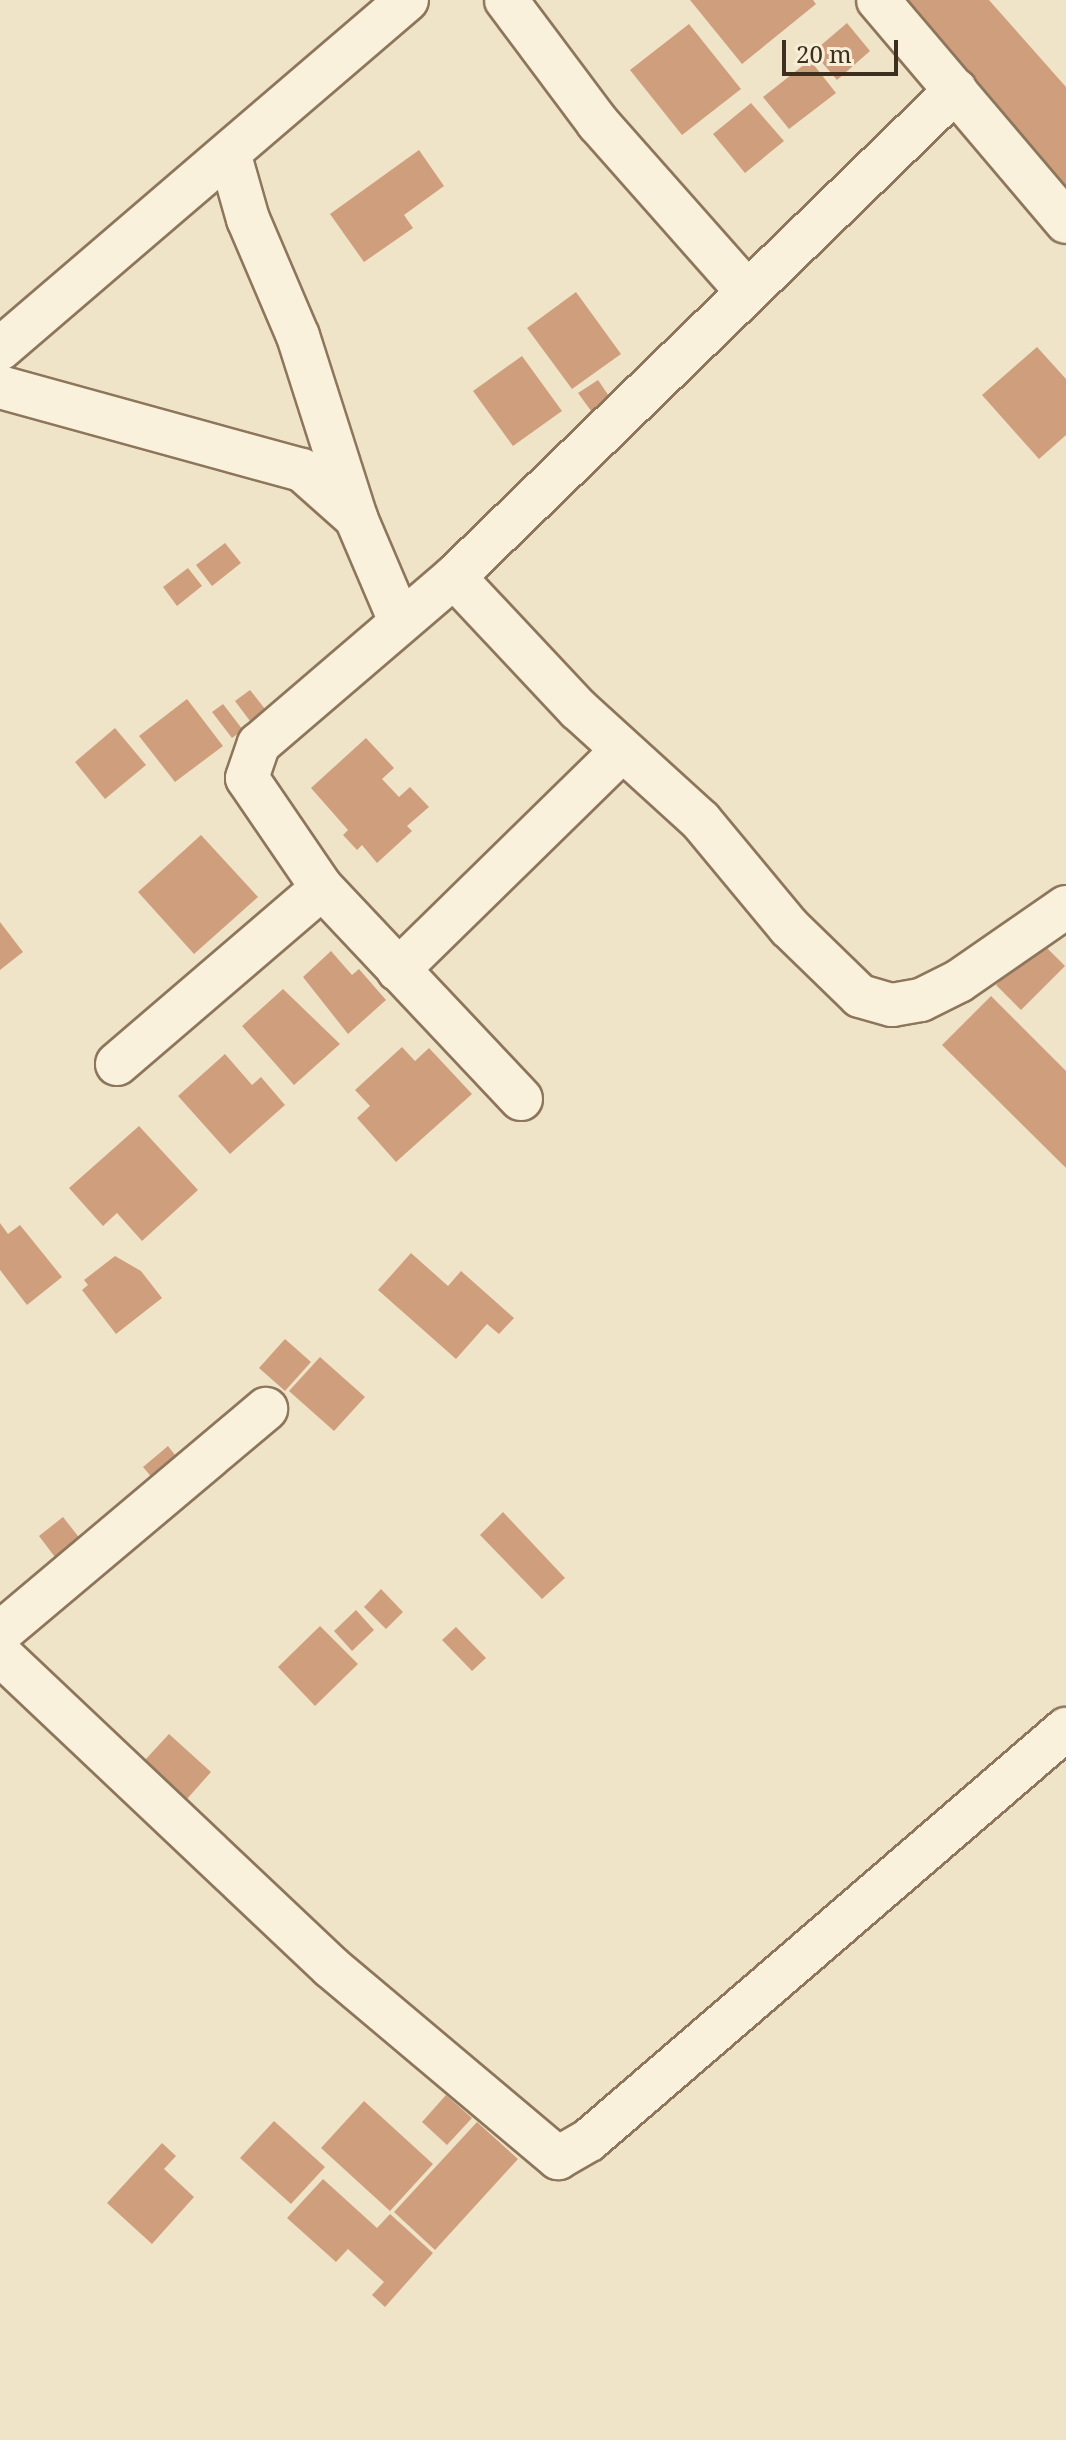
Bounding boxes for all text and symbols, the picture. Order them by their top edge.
scale bar [786,24,902,74]
text: 20 m [796,37,852,70]

